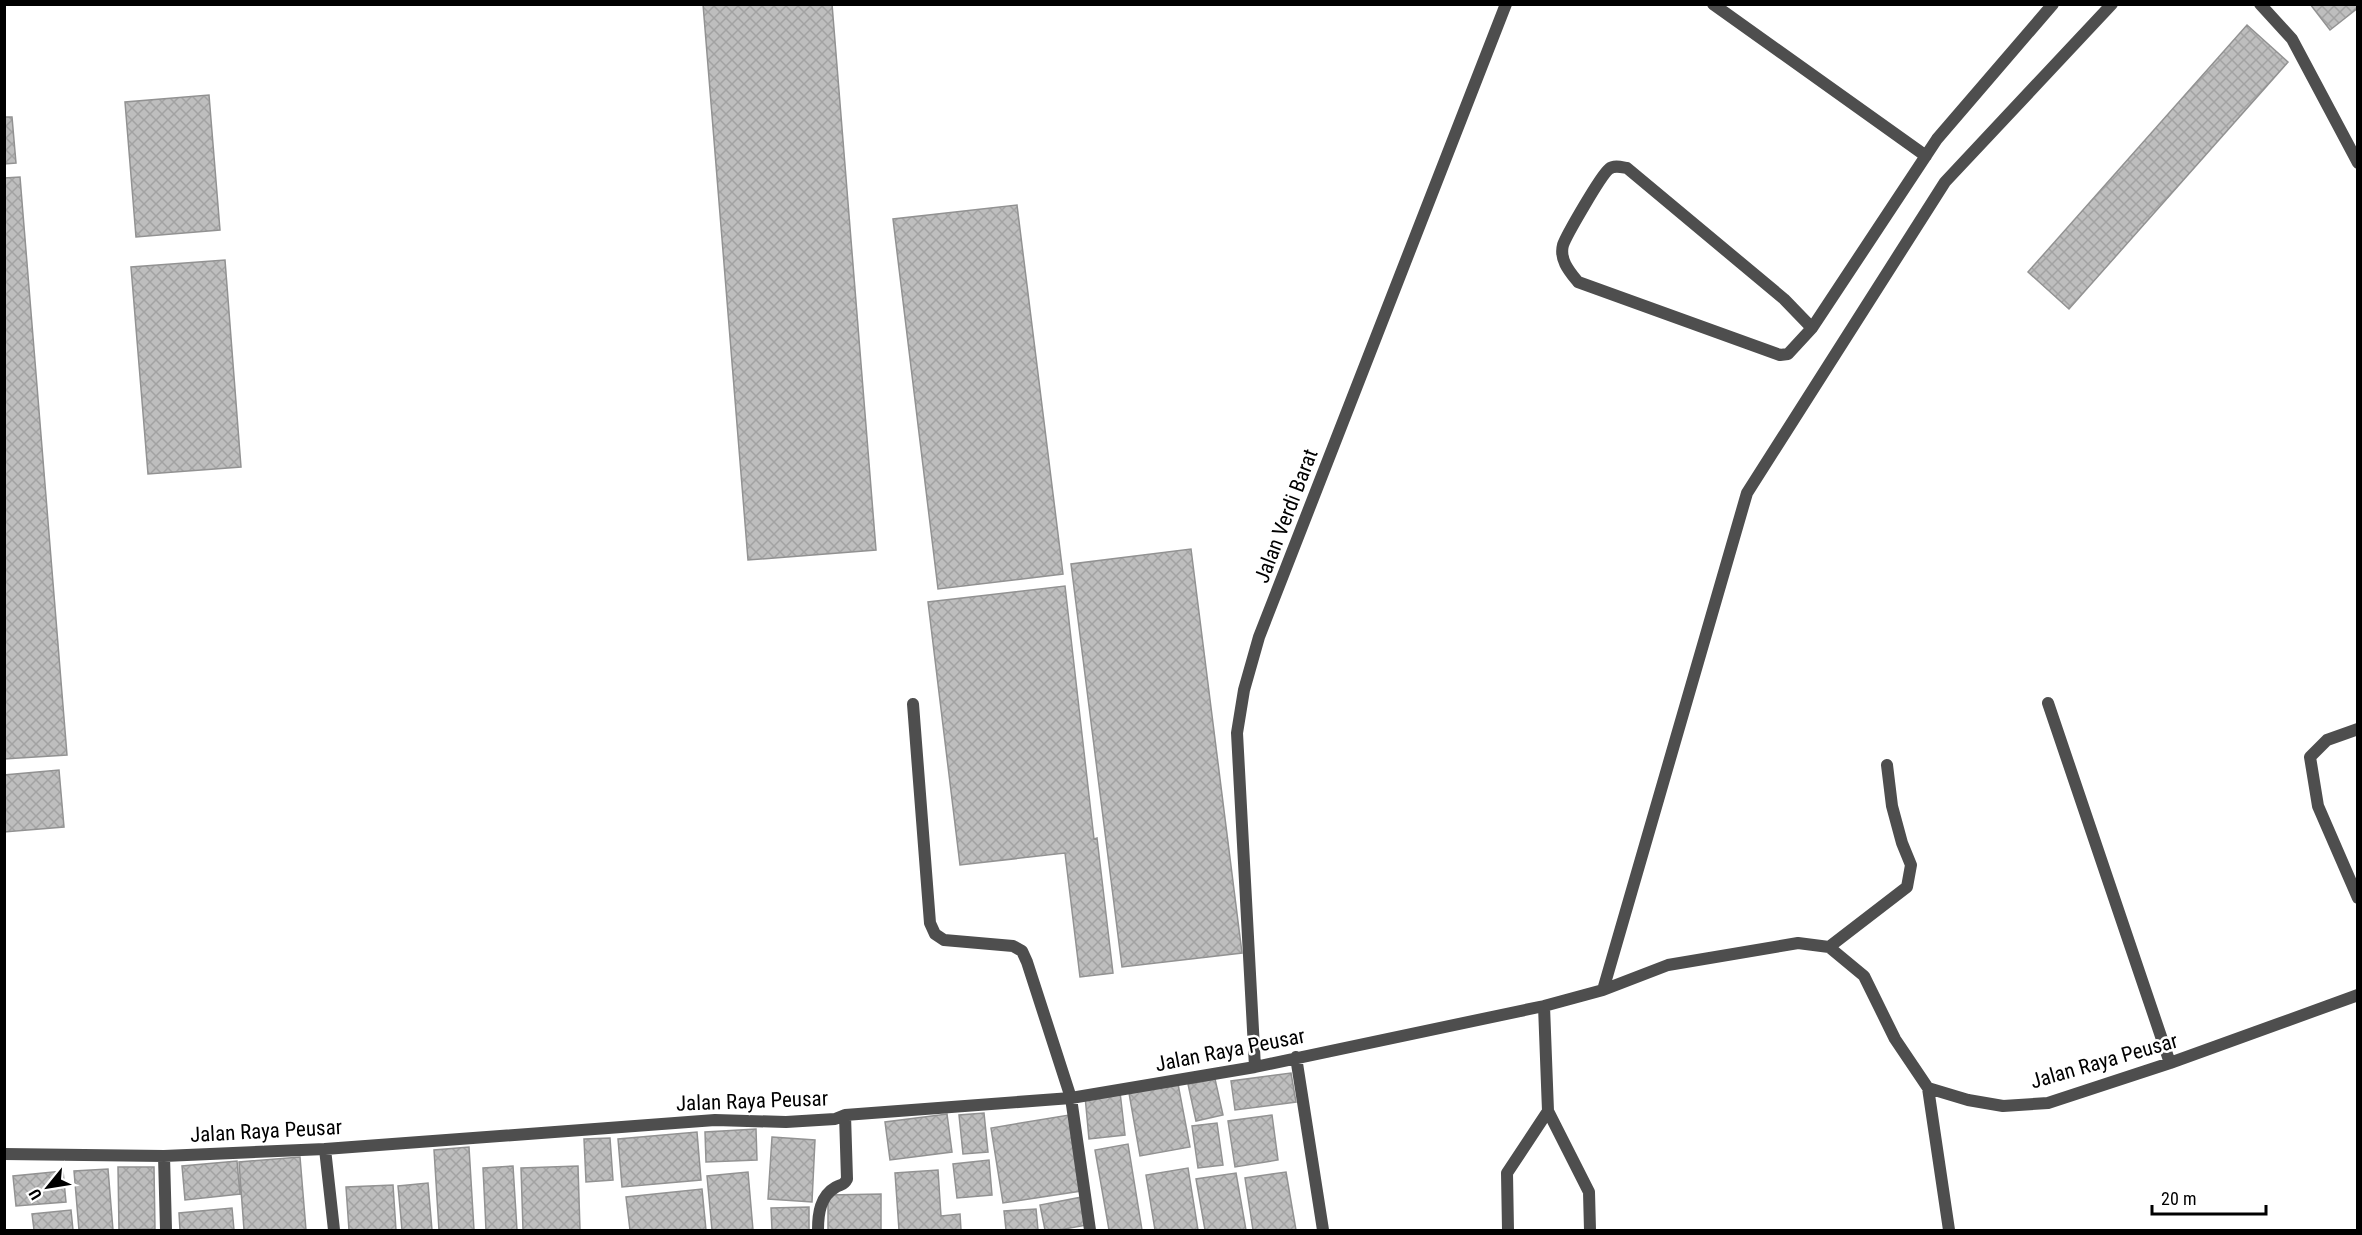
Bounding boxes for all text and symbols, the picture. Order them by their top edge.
street label: Jalan Verdi Barat [1249,446,1323,586]
street label: Jalan Raya Peusar [1153,1024,1307,1076]
street label: Jalan Raya Peusar [2028,1028,2180,1094]
street label: Jalan Raya Peusar [676,1086,828,1116]
street label: Jalan Raya Peusar [189,1115,343,1147]
north arrow [18,1157,78,1217]
scale bar [2152,1178,2266,1216]
text: U [25,1186,46,1203]
text: 20 m [2161,1188,2196,1209]

